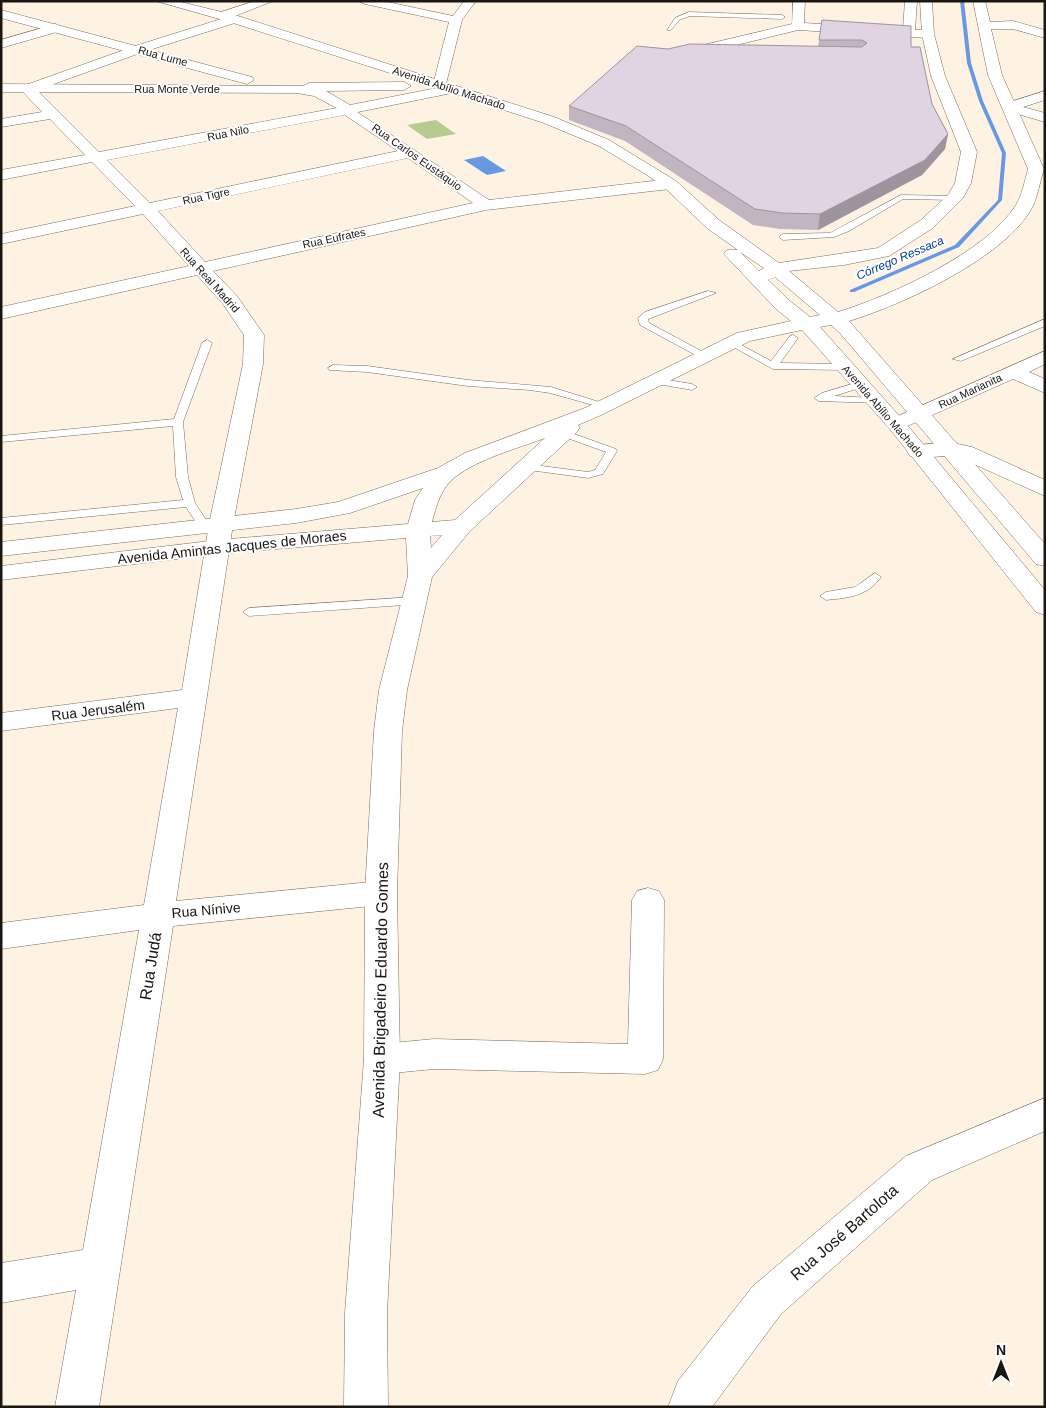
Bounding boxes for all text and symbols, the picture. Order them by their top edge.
street label: Rua Lume [137,44,189,68]
street label: Avenida Abílio Machado [391,64,507,112]
street label: Rua Monte Verde [134,83,220,95]
street label: Rua Carlos Eustáquio [370,121,464,193]
street label: Rua Nilo [206,123,250,143]
street label: Rua Tigre [181,185,231,207]
street label: Rua Eufrates [301,225,367,251]
water label: Córrego Ressaca [854,233,946,283]
street label: Rua Real Madrid [178,245,242,315]
street label: Avenida Abílio Machado [840,363,926,459]
street label: Rua Marianita [936,371,1004,411]
street label: Avenida Amintas Jacques de Moraes [117,527,347,567]
street label: Rua Jerusalém [50,696,146,724]
street label: Avenida Brigadeiro Eduardo Gomes [370,862,391,1118]
street label: Rua Nínive [171,899,241,921]
street label: Rua Judá [137,931,164,1001]
street label: Rua José Bartolota [787,1181,901,1283]
north arrow [976,1338,1026,1388]
text: N [996,1342,1006,1358]

